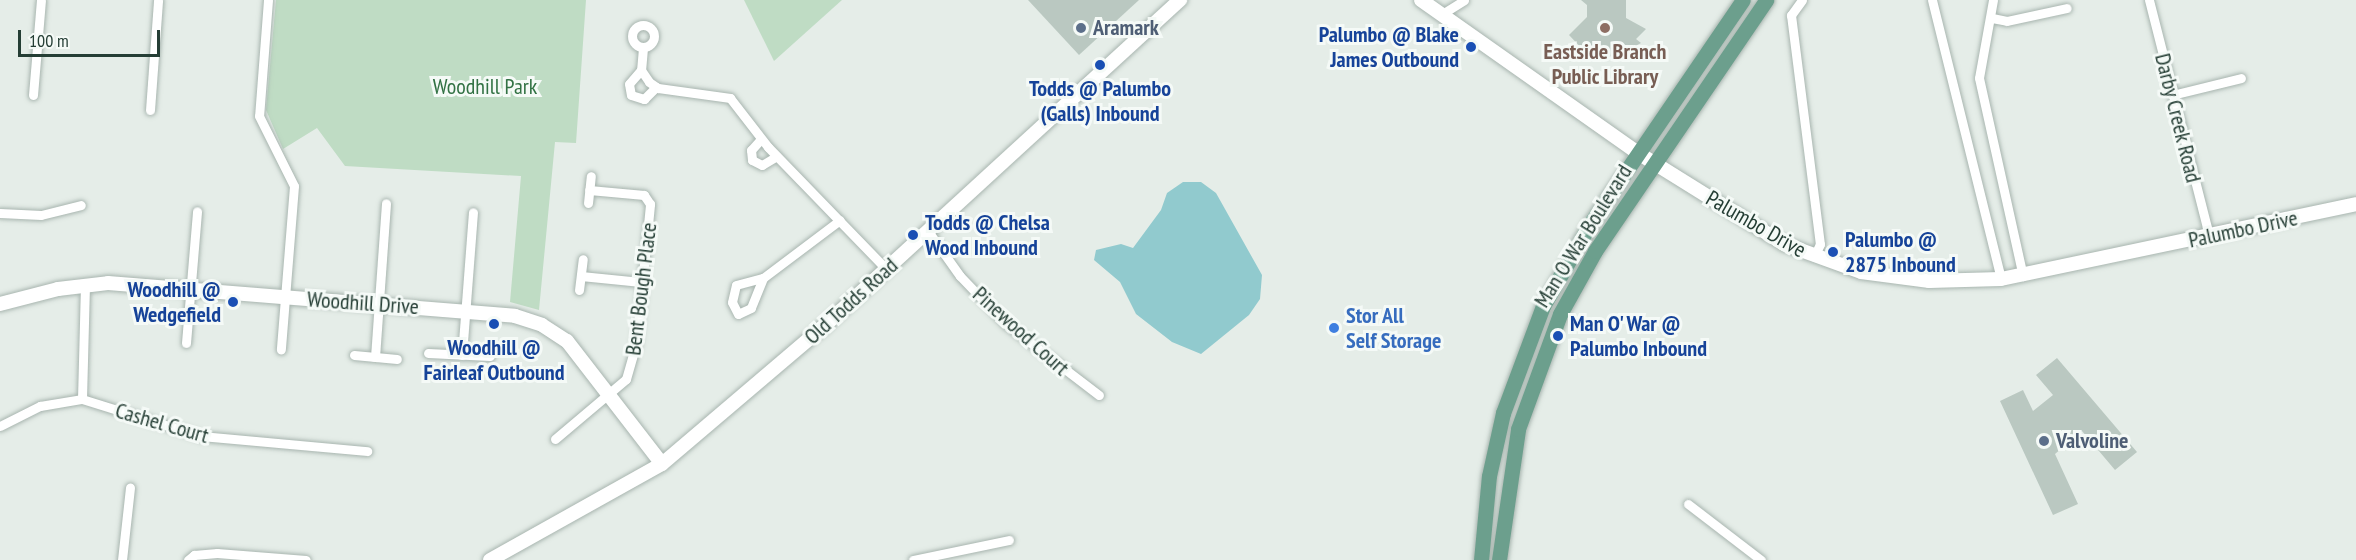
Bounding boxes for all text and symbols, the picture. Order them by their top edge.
place label: Aramark [1093,15,1159,41]
scale bar [21,18,164,56]
marker: Aramark [1074,21,1088,35]
place label: Palumbo @ Blake James Outbound [1319,21,1459,72]
marker: Eastside Branch Public Library [1598,21,1612,35]
text: 100 m [29,29,69,52]
place label: Eastside Branch Public Library [1544,38,1666,90]
marker: Palumbo @ Blake James Outbound [1464,40,1478,54]
street label: Darby Creek Road [2149,50,2207,186]
marker: Todds @ Palumbo (Galls) Inbound [1093,58,1107,72]
park label: Woodhill Park [433,74,537,100]
place label: Todds @ Palumbo (Galls) Inbound [1029,75,1171,126]
street label: Man O War Boulevard [1528,160,1638,312]
street label: Palumbo Drive [1701,185,1811,263]
street label: Palumbo Drive [2186,205,2300,253]
place label: Todds @ Chelsa Wood Inbound [925,209,1050,260]
street label: Bent Bough Place [620,221,662,357]
place label: Palumbo @ 2875 Inbound [1845,226,1956,278]
marker: Todds @ Chelsa Wood Inbound [906,228,920,242]
marker: Palumbo @ 2875 Inbound [1826,245,1840,259]
street label: Old Todds Road [799,252,903,350]
place label: Woodhill @ Wedgefield [127,276,221,328]
street label: Pinewood Court [967,281,1075,381]
street label: Woodhill Drive [306,286,420,320]
marker: Woodhill @ Wedgefield [226,295,240,309]
place label: Stor All Self Storage [1346,302,1441,354]
place label: Man O' War @ Palumbo Inbound [1570,310,1707,362]
marker: Woodhill @ Fairleaf Outbound [487,317,501,331]
marker: Stor All Self Storage [1327,321,1341,335]
marker: Man O' War @ Palumbo Inbound [1551,329,1565,343]
place label: Woodhill @ Fairleaf Outbound [423,334,565,386]
street label: Cashel Court [112,397,212,449]
place label: Valvoline [2056,428,2128,454]
marker: Valvoline [2037,434,2051,448]

